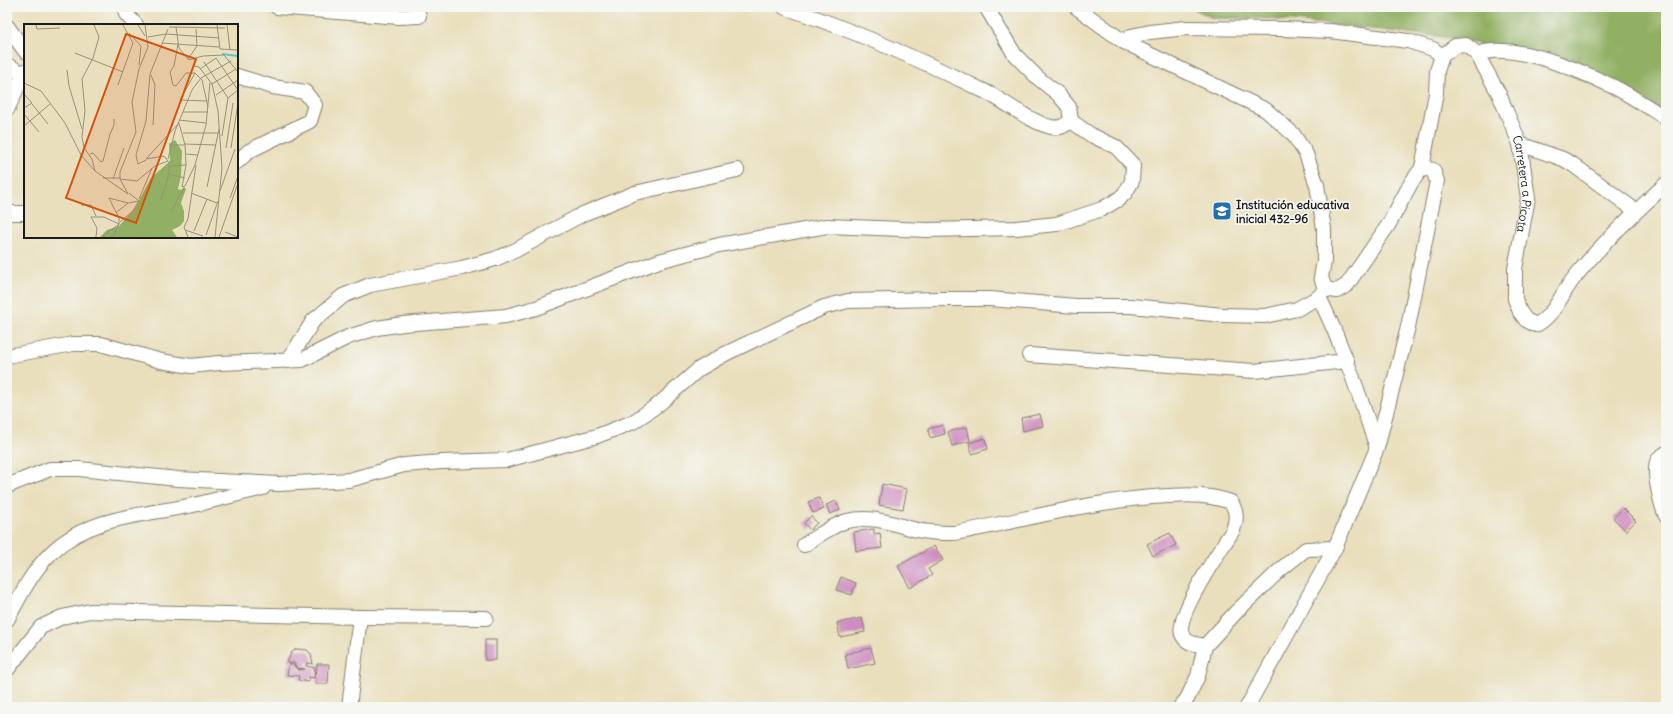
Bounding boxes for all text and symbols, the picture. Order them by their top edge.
inset map [24,24,238,238]
street label: Carretera a Picota [1510,133,1536,234]
place label: Institución educativa inicial 432-96 [1236,197,1349,226]
school or university icon: Institución educativa inicial 432-96 [1211,200,1233,222]

